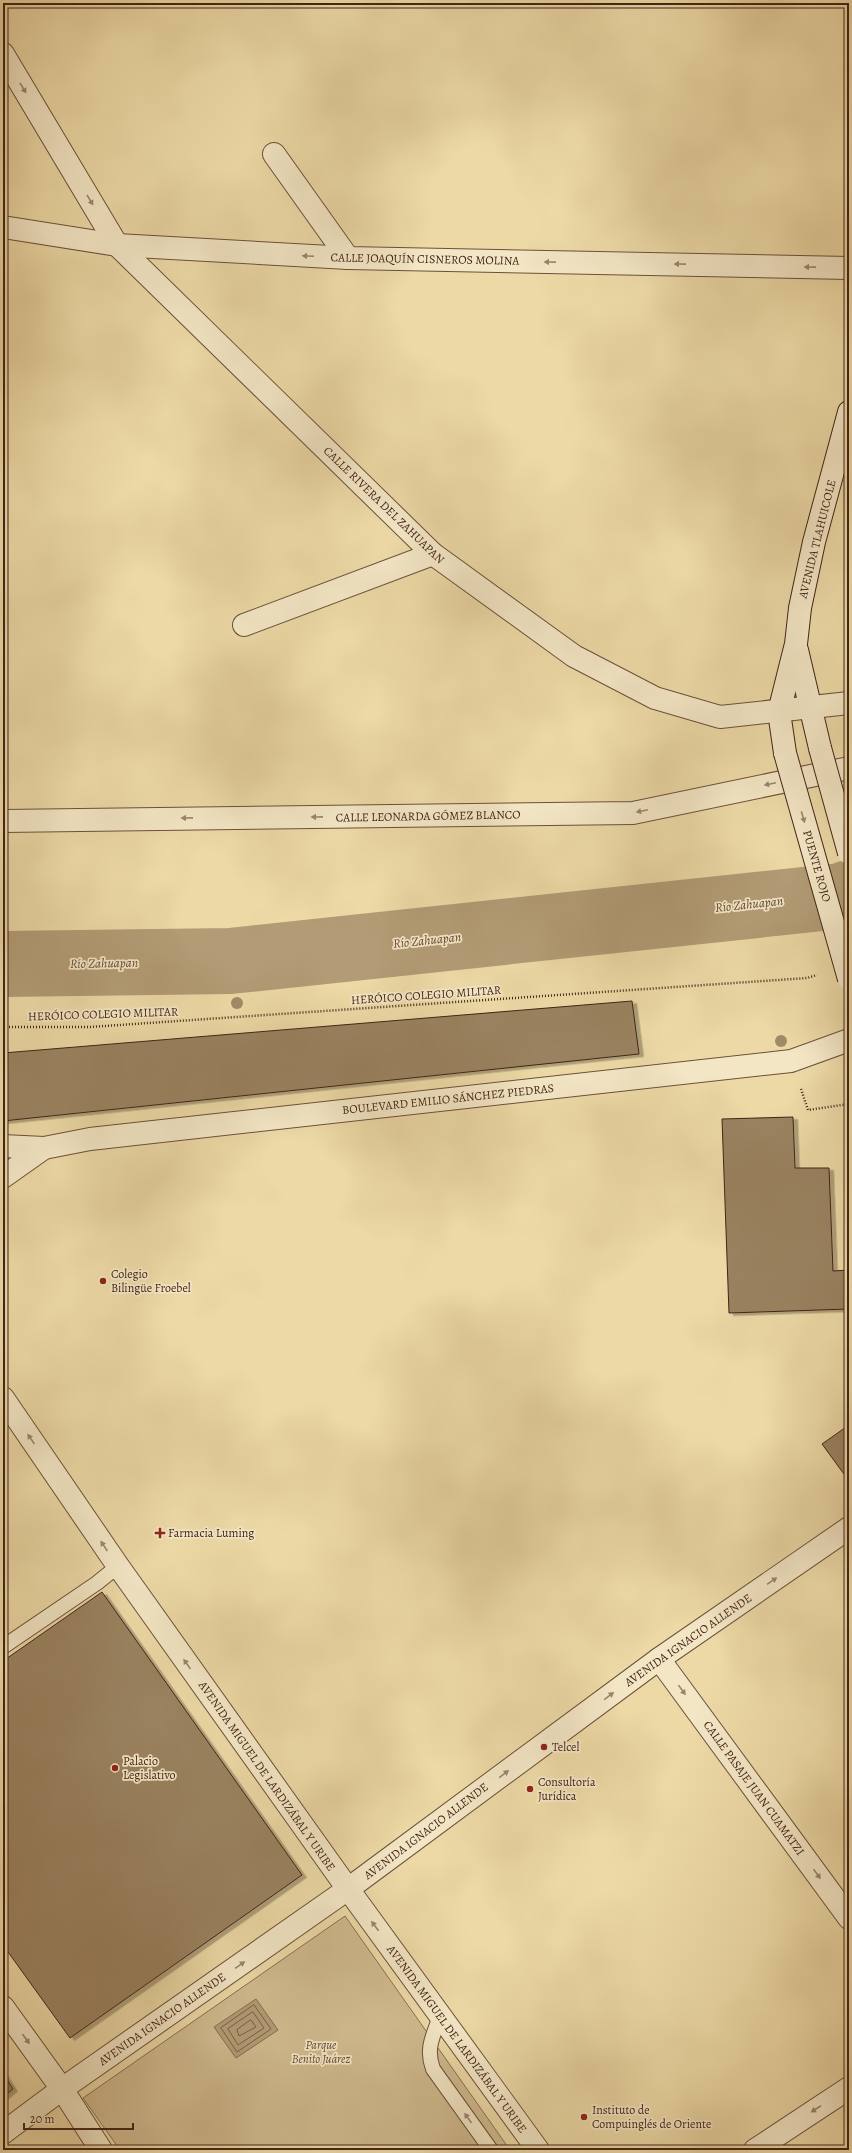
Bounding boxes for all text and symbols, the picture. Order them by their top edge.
one-way arrow [19,83,27,93]
one-way arrow [86,194,93,206]
street label: CALLE JOAQUÍN CISNEROS MOLINA [330,249,520,269]
one-way arrow [302,252,314,259]
one-way arrow [543,259,556,265]
one-way arrow [674,261,686,268]
one-way arrow [803,264,816,270]
street label: CALLE RIVERA DEL ZAHUAPAN [320,443,448,567]
street label: AVENIDA TLAHUICOLE [794,478,839,601]
one-way arrow [764,782,776,788]
street label: CALLE LEONARDA GÓMEZ BLANCO [335,806,521,826]
one-way arrow [636,808,649,814]
one-way arrow [800,812,806,824]
one-way arrow [310,814,323,820]
one-way arrow [181,815,193,822]
street label: PUENTE ROJO [799,828,835,904]
water label: Río Zahuapan [714,892,784,916]
water label: Río Zahuapan [392,928,462,952]
water label: Río Zahuapan [70,954,138,972]
street label: HERÓICO COLEGIO MILITAR [350,982,502,1008]
street label: HERÓICO COLEGIO MILITAR [28,1003,179,1025]
street label: BOULEVARD EMILIO SÁNCHEZ PIEDRAS [341,1080,555,1118]
place label: Colegio Bilingüe Froebel [111,1266,191,1296]
marker: Colegio Bilingüe Froebel [98,1276,108,1286]
one-way arrow [27,1434,35,1444]
place label: Farmacia Luming [168,1525,254,1541]
marker: Farmacia Luming [155,1528,165,1538]
one-way arrow [100,1541,108,1551]
one-way arrow [767,1577,777,1585]
street label: AVENIDA IGNACIO ALLENDE [620,1590,755,1691]
one-way arrow [183,1658,191,1669]
street label: AVENIDA MIGUEL DE LARDIZÁBAL Y URIBE [194,1677,339,1874]
one-way arrow [678,1685,686,1696]
one-way arrow [603,1692,614,1700]
street label: CALLE PASAJE JUAN CUAMATZI [700,1718,808,1858]
place label: Telcel [552,1739,579,1755]
marker: Telcel [539,1742,549,1752]
place label: Palacio Legislativo [123,1753,176,1783]
marker: Palacio Legislativo [110,1763,120,1773]
one-way arrow [499,1770,510,1778]
place label: Consultoría Jurídica [538,1774,596,1804]
street label: AVENIDA IGNACIO ALLENDE [360,1779,491,1884]
marker: Consultoría Jurídica [525,1784,535,1794]
one-way arrow [813,1869,821,1880]
one-way arrow [371,1921,379,1931]
street label: AVENIDA MIGUEL DE LARDIZÁBAL Y URIBE [383,1941,531,2136]
one-way arrow [235,1961,245,1969]
street label: AVENIDA IGNACIO ALLENDE [94,1969,229,2070]
one-way arrow [22,2034,30,2044]
park label: Parque Benito Juárez [292,2037,350,2067]
place label: Instituto de Compuinglés de Oriente [592,2102,711,2132]
scale bar [24,2105,133,2131]
one-way arrow [811,2106,822,2113]
text: 20 m [30,2111,54,2127]
marker: Instituto de Compuinglés de Oriente [579,2112,589,2122]
one-way arrow [464,2113,472,2124]

